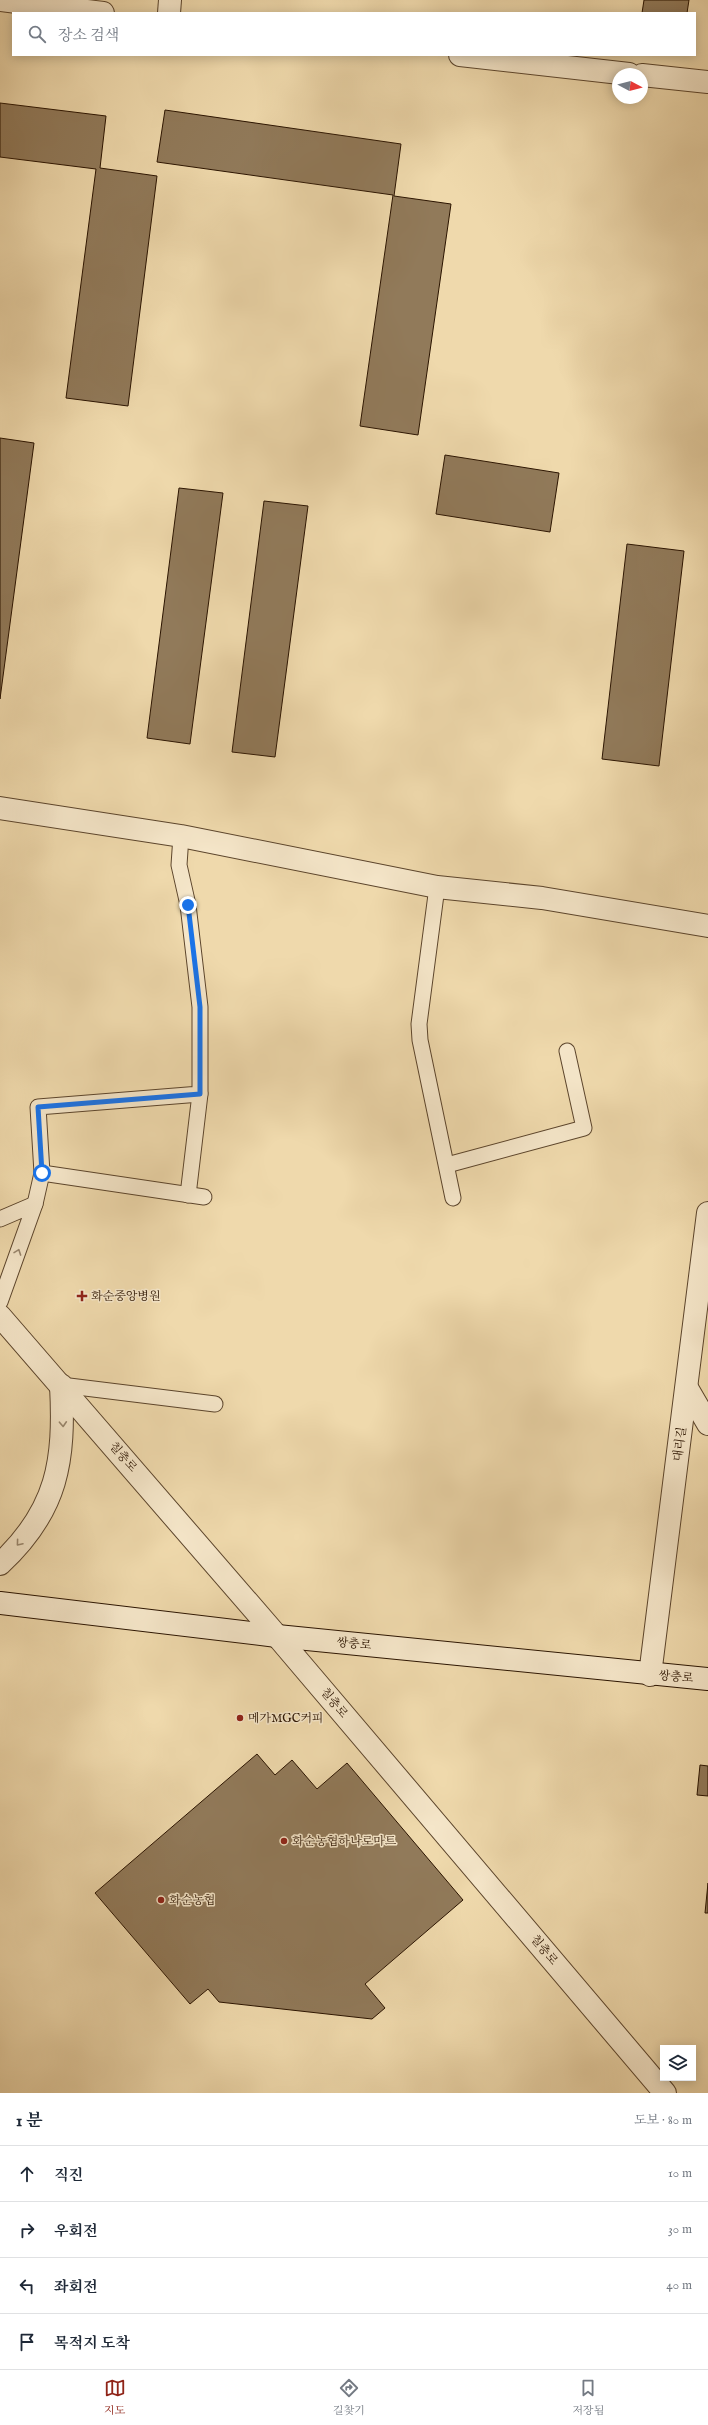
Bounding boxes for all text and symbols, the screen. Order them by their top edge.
search box [12,12,696,56]
icon: search [26,23,48,45]
text: 장소 검색 [58,26,119,45]
north arrow [612,68,648,104]
route end [179,896,197,914]
route start [33,1164,51,1182]
one-way arrow [13,1249,22,1256]
place label: 화순중앙병원 [91,1289,161,1304]
marker: 화순중앙병원 [76,1290,88,1302]
one-way arrow [59,1421,67,1427]
street label: 대리길 [670,1426,690,1462]
street label: 칠충로 [106,1439,140,1475]
one-way arrow [17,1539,24,1546]
street label: 쌍충로 [336,1635,372,1653]
street label: 쌍충로 [658,1668,694,1686]
street label: 칠충로 [317,1685,351,1721]
place label: 메가MGC커피 [248,1711,324,1726]
marker: 메가MGC커피 [235,1713,245,1723]
place label: 화순농협하나로마트 [292,1834,397,1849]
marker: 화순농협하나로마트 [279,1836,289,1846]
place label: 화순농협 [169,1893,215,1908]
marker: 화순농협 [156,1895,166,1905]
street label: 칠충로 [527,1932,561,1968]
map controls [660,2045,696,2081]
button: layers [660,2045,696,2081]
text: 1 분 [16,2111,42,2132]
text: 도보 · 80 m [634,2112,692,2129]
icon: ahead [16,2163,38,2185]
text: 10 m [668,2165,692,2182]
text: 직진 [54,2166,83,2185]
icon: right [16,2219,38,2241]
text: 30 m [668,2221,692,2238]
text: 우회전 [54,2222,97,2241]
icon: left [16,2275,38,2297]
text: 40 m [666,2277,692,2294]
text: 좌회전 [54,2278,97,2297]
icon: arrive [16,2331,38,2353]
text: 목적지 도착 [54,2334,130,2353]
tab: 지도 [104,2377,126,2418]
tab: 길찾기 [333,2377,365,2418]
tab: 저장됨 [572,2377,604,2418]

